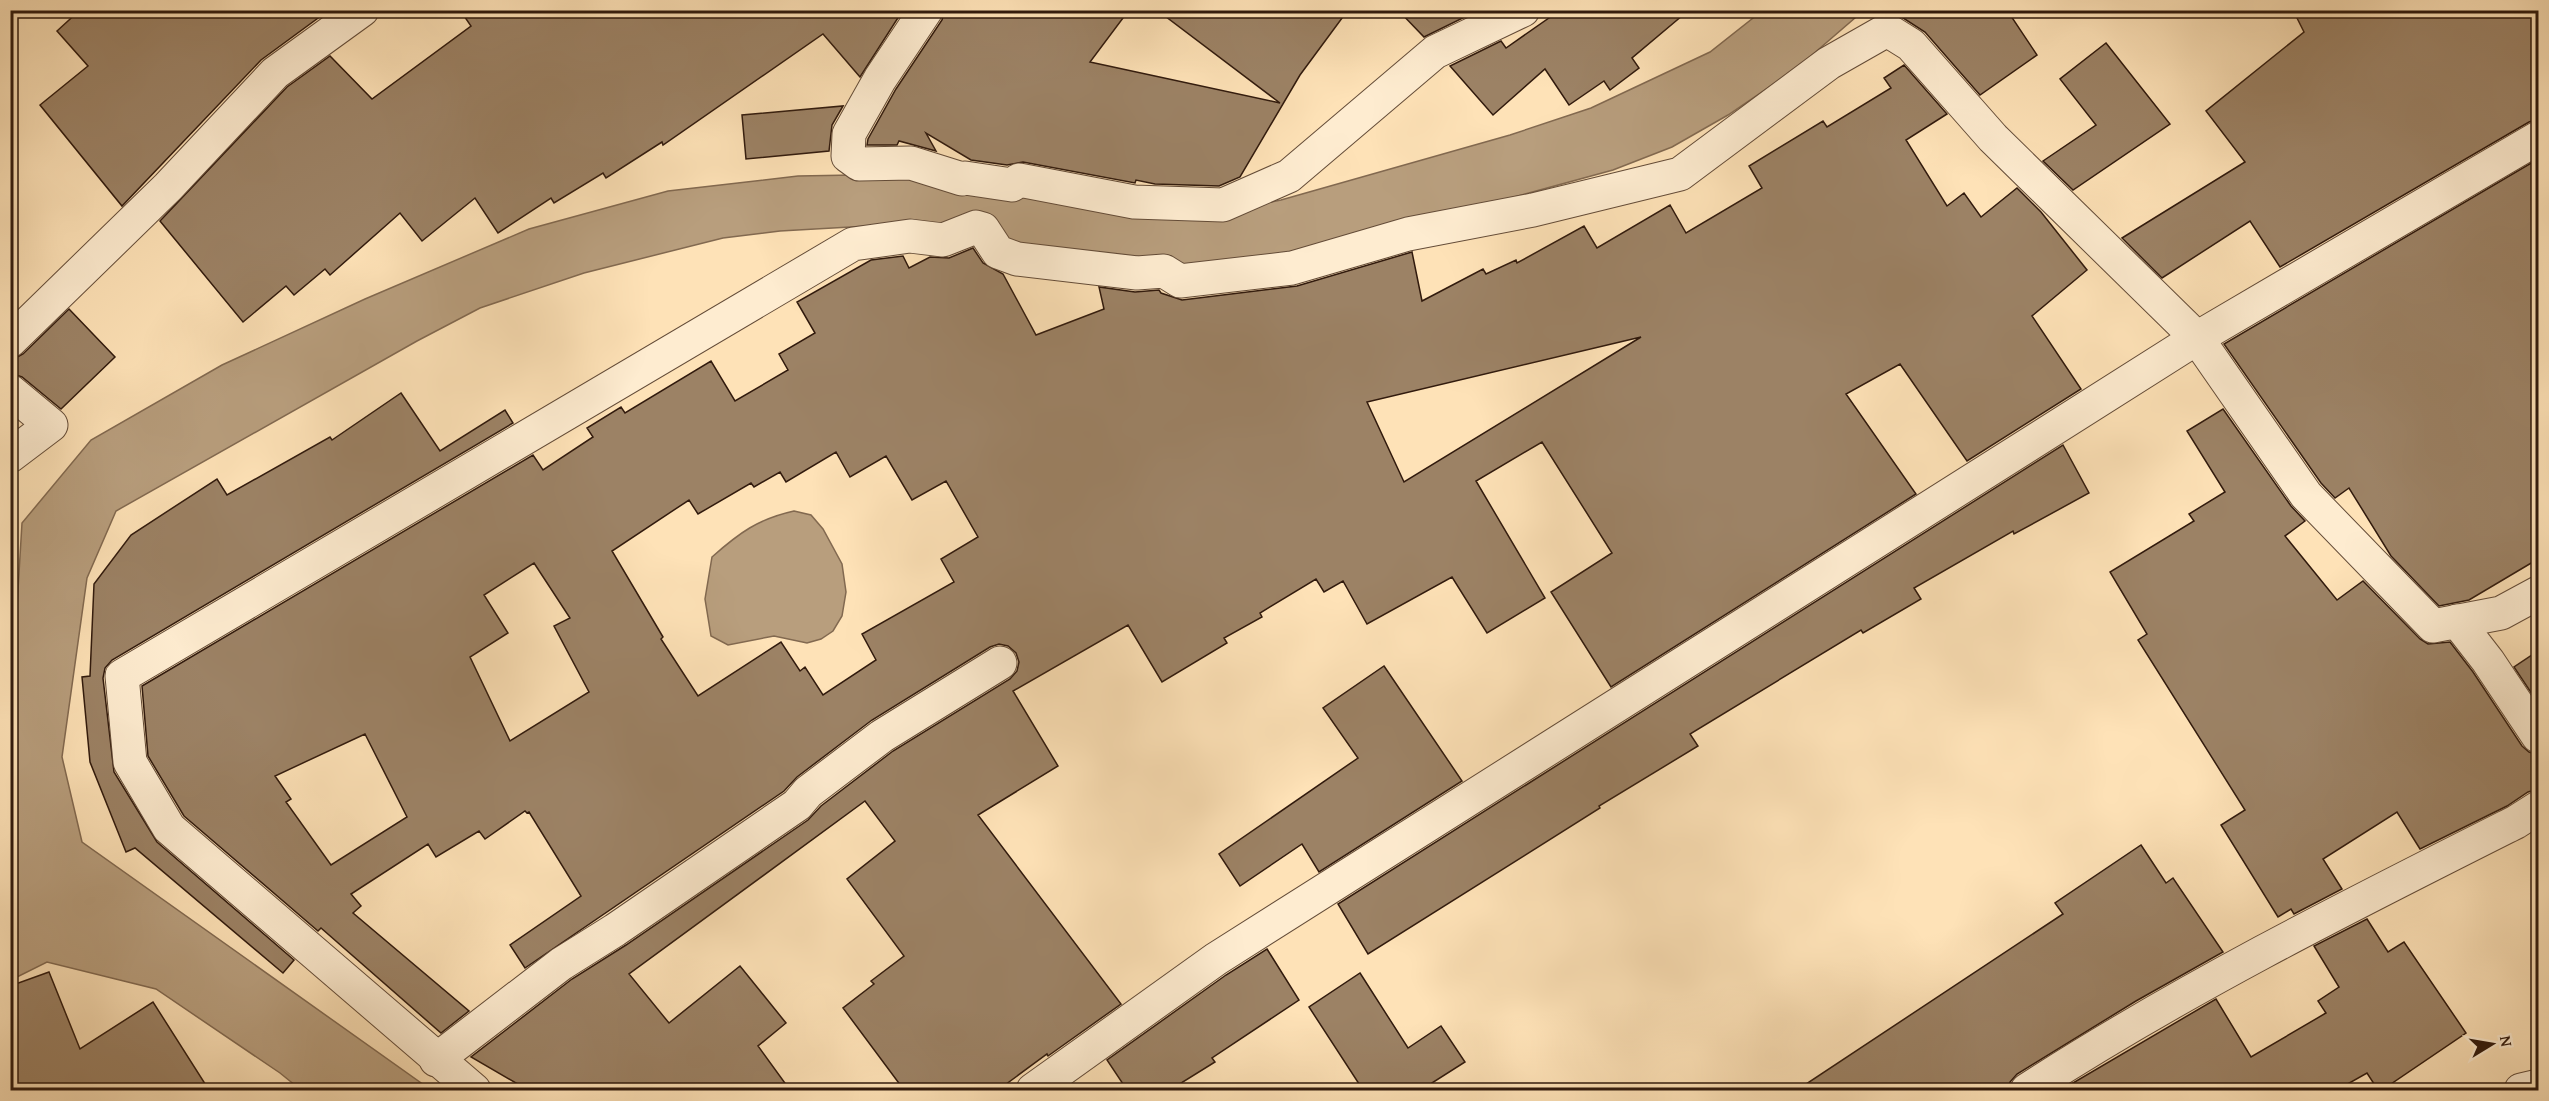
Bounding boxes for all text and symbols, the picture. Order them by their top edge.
north arrow [2462,1014,2522,1074]
text: N [2494,1034,2520,1049]

